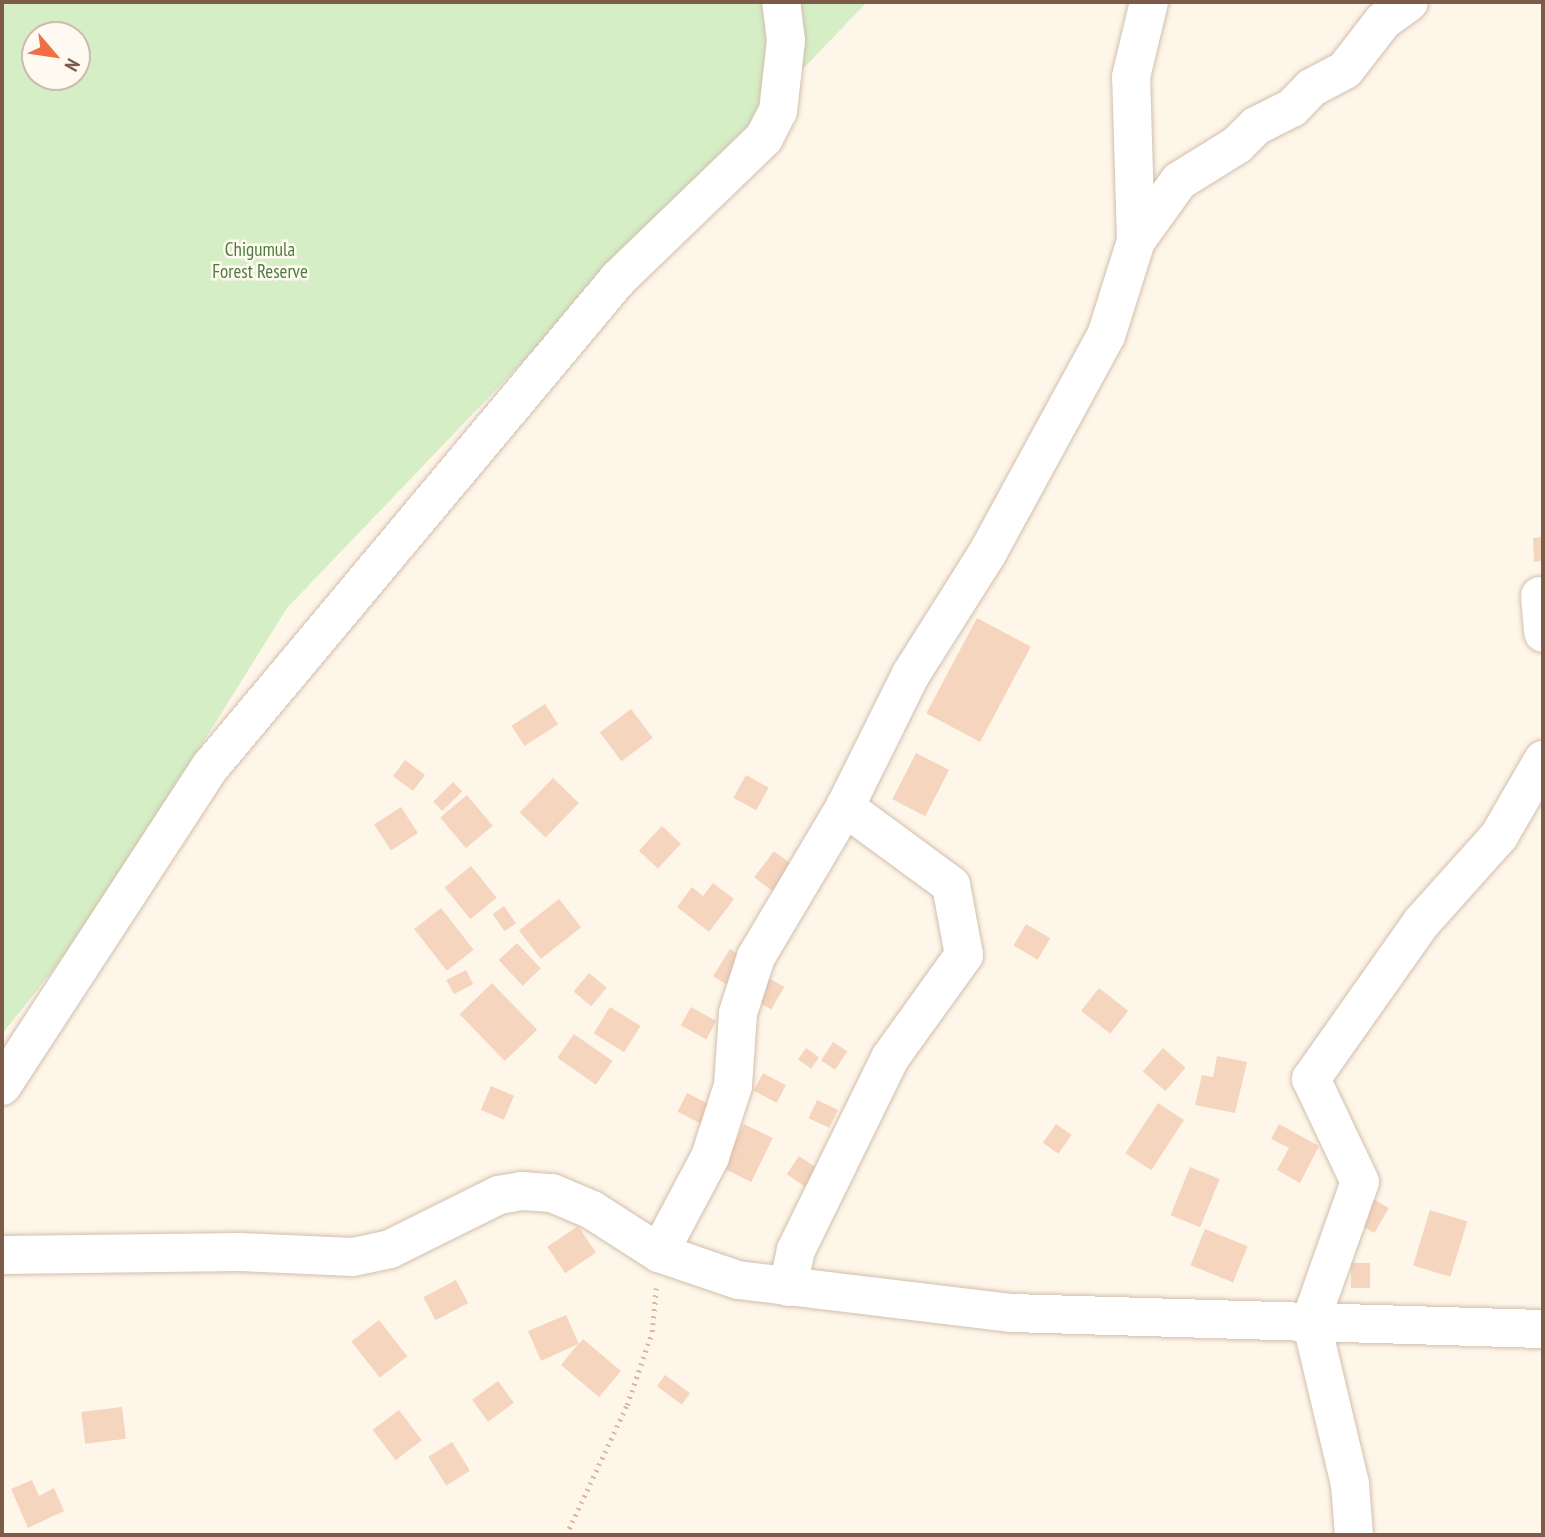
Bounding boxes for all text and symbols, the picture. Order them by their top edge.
north arrow [21,21,91,91]
text: N [60,55,86,76]
park label: Chigumula Forest Reserve [212,239,308,283]

